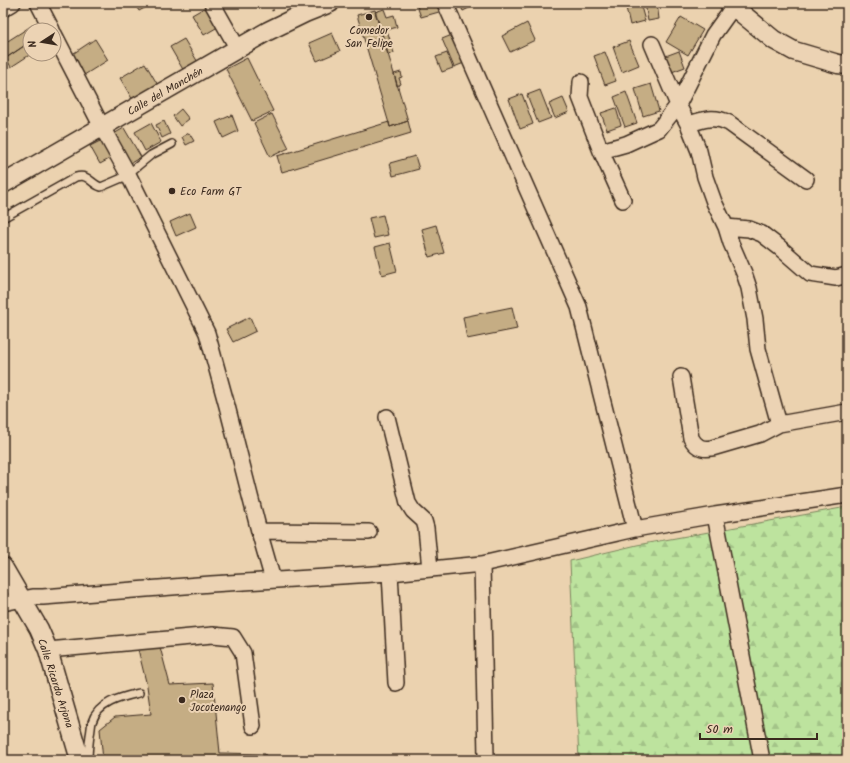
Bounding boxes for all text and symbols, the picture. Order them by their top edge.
marker: Comedor San Felipe [364,12,374,22]
north arrow [22,22,62,62]
place label: Comedor San Felipe [345,22,393,53]
text: N [24,39,43,49]
street label: Calle del Manchén [124,63,207,121]
place label: Eco Farm GT [180,183,242,201]
marker: Eco Farm GT [167,186,177,196]
street label: Calle Ricardo Arjona [32,636,78,730]
place label: Plaza Jocotenango [190,686,246,717]
marker: Plaza Jocotenango [177,695,187,705]
scale bar [700,715,817,741]
text: 50 m [706,720,733,739]

